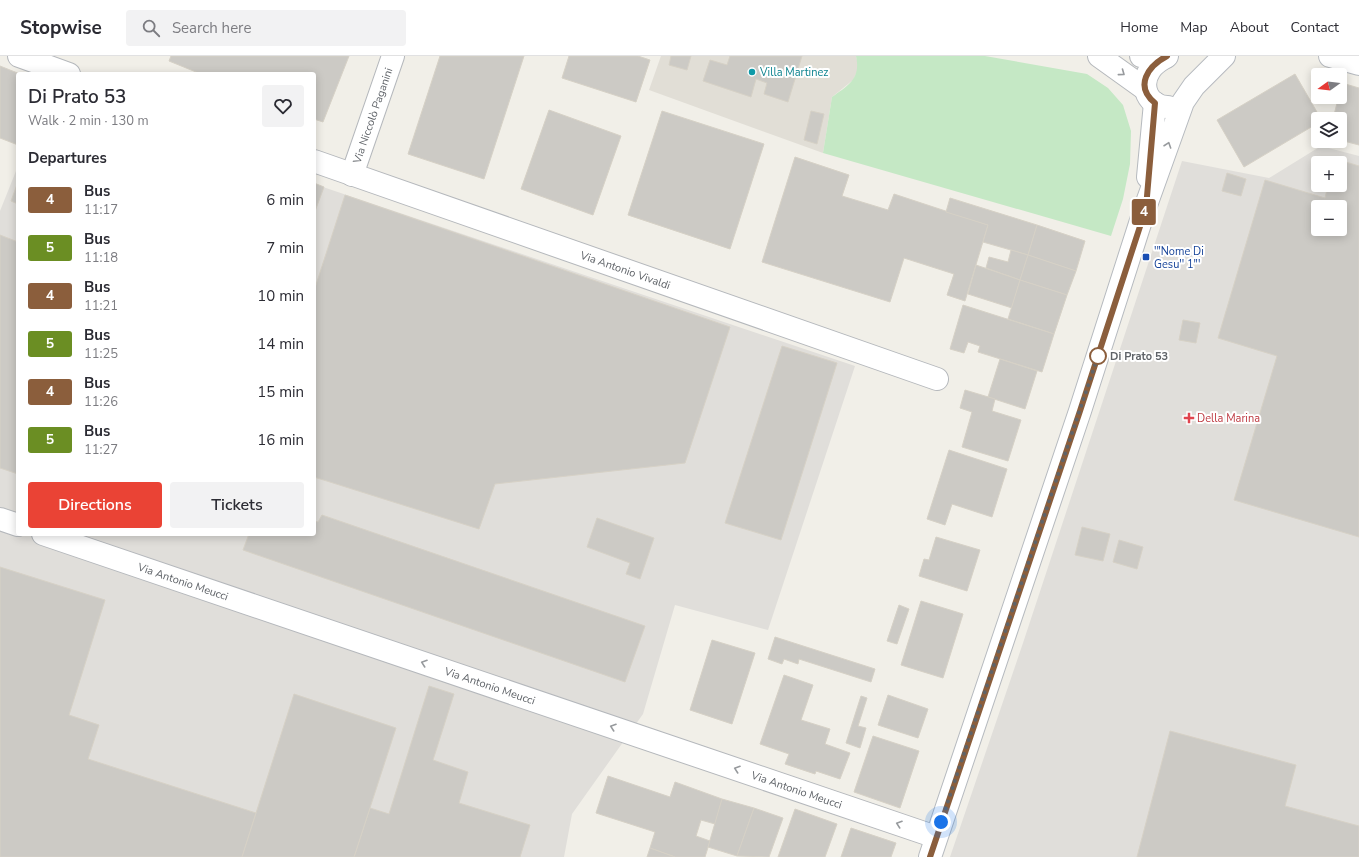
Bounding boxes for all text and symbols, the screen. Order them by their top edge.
search box [126,10,406,46]
text: Stopwise [20,15,102,41]
icon: search [140,17,162,39]
text: Search here [172,18,251,38]
text: Home [1120,18,1158,37]
text: Map [1180,18,1208,37]
text: About [1230,18,1269,37]
text: Contact [1291,18,1339,37]
place label: Villa Martinez [759,65,828,80]
street label: Via Niccolò Paganini [349,66,396,166]
marker: Villa Martinez [747,67,757,77]
one-way arrow [1118,68,1125,75]
north arrow [1311,68,1347,104]
map controls [1311,68,1347,236]
text: Di Prato 53 [28,84,126,110]
button: heart [262,85,304,127]
text: Walk · 2 min · 130 m [28,112,149,130]
button: layers [1311,112,1347,148]
one-way arrow [1163,142,1172,149]
text: Departures [28,148,107,168]
button: + [1311,156,1347,192]
text: Bus [84,181,110,201]
text: 4 [46,190,54,209]
text: 6 min [266,190,304,210]
line badge: 4 [1131,199,1157,225]
button: − [1311,200,1347,236]
text: 11:17 [84,201,118,219]
text: 4 [1140,202,1148,221]
text: Bus [84,229,110,249]
text: 5 [46,238,54,257]
text: 7 min [266,238,304,258]
place label: '"Nome Di Gesu'' 1"' [1154,244,1204,272]
street label: Via Antonio Vivaldi [577,247,673,293]
text: 11:18 [84,249,118,267]
marker: '"Nome Di Gesu'' 1"' [1141,252,1151,262]
text: Bus [84,277,110,297]
text: 4 [46,286,54,305]
text: 10 min [257,286,304,306]
text: 11:21 [84,297,118,315]
text: Bus [84,325,110,345]
text: 5 [46,334,54,353]
text: 14 min [257,334,304,354]
text: 11:25 [84,345,118,363]
marker: Di Prato 53 [1089,347,1107,365]
place label: Di Prato 53 [1110,349,1168,364]
text: Bus [84,373,110,393]
text: 4 [46,382,54,401]
text: 15 min [257,382,304,402]
text: 11:26 [84,393,118,411]
place label: Della Marina [1197,411,1260,426]
marker: Della Marina [1184,413,1194,423]
text: Bus [84,421,110,441]
text: 5 [46,430,54,449]
text: 16 min [257,430,304,450]
text: 11:27 [84,441,118,459]
button: Directions [28,482,162,528]
button: Tickets [170,482,304,528]
street label: Via Antonio Meucci [135,559,230,604]
one-way arrow [421,659,428,668]
street label: Via Antonio Meucci [442,663,537,708]
one-way arrow [610,723,617,732]
one-way arrow [733,765,740,774]
street label: Via Antonio Meucci [749,767,844,812]
your location [931,812,951,832]
one-way arrow [896,821,903,829]

